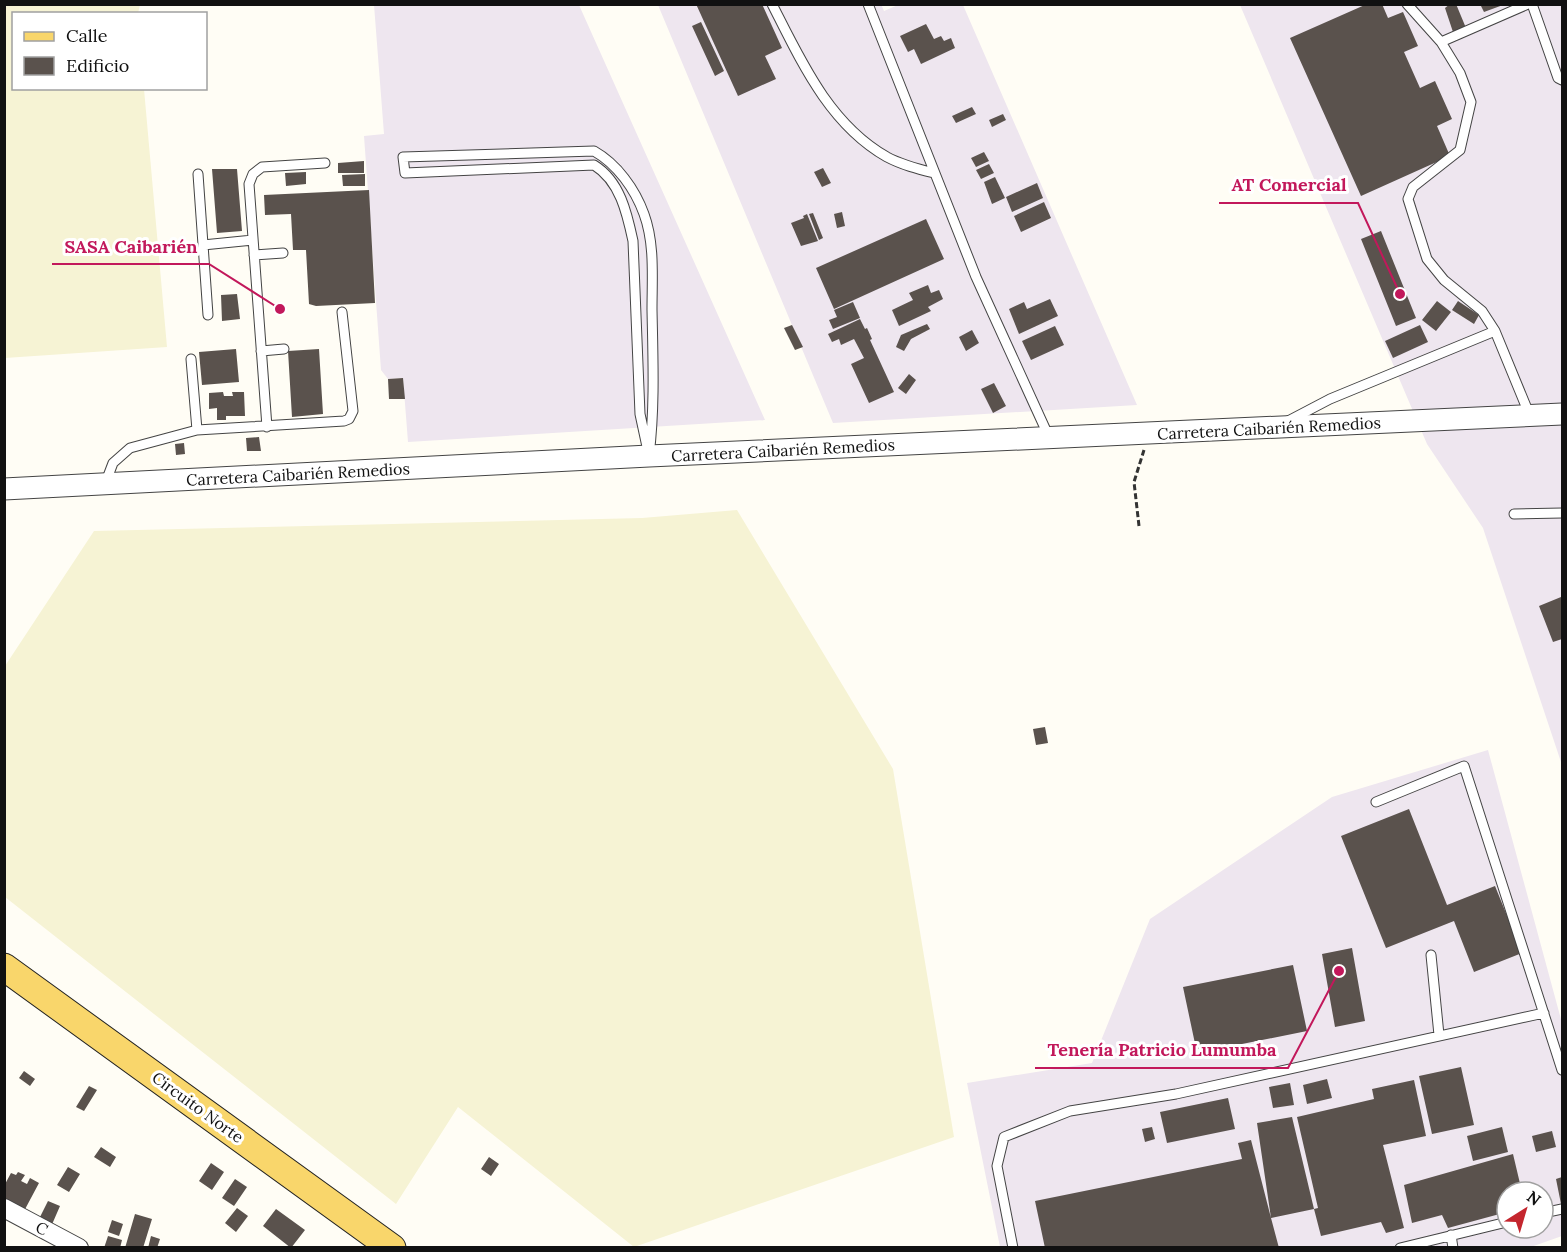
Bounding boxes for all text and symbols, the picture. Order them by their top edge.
legend [12,12,207,90]
text: Calle [66,24,108,47]
text: Edificio [66,54,129,77]
callout: AT Comercial [1219,167,1358,203]
text: AT Comercial [1231,173,1347,196]
callout: SASA Caibarién [52,228,209,264]
text: SASA Caibarién [64,235,198,258]
street label: Carretera Caibarién Remedios [1157,412,1381,444]
street label: Carretera Caibarién Remedios [671,434,895,466]
street label: Carretera Caibarién Remedios [186,458,410,490]
callout: Tenería Patricio Lumumba [1035,1032,1288,1068]
text: Tenería Patricio Lumumba [1048,1038,1277,1061]
street label: Circuito Norte [148,1067,248,1147]
north arrow [1495,1180,1555,1240]
text: N [1523,1186,1545,1210]
street label: C [32,1217,52,1239]

